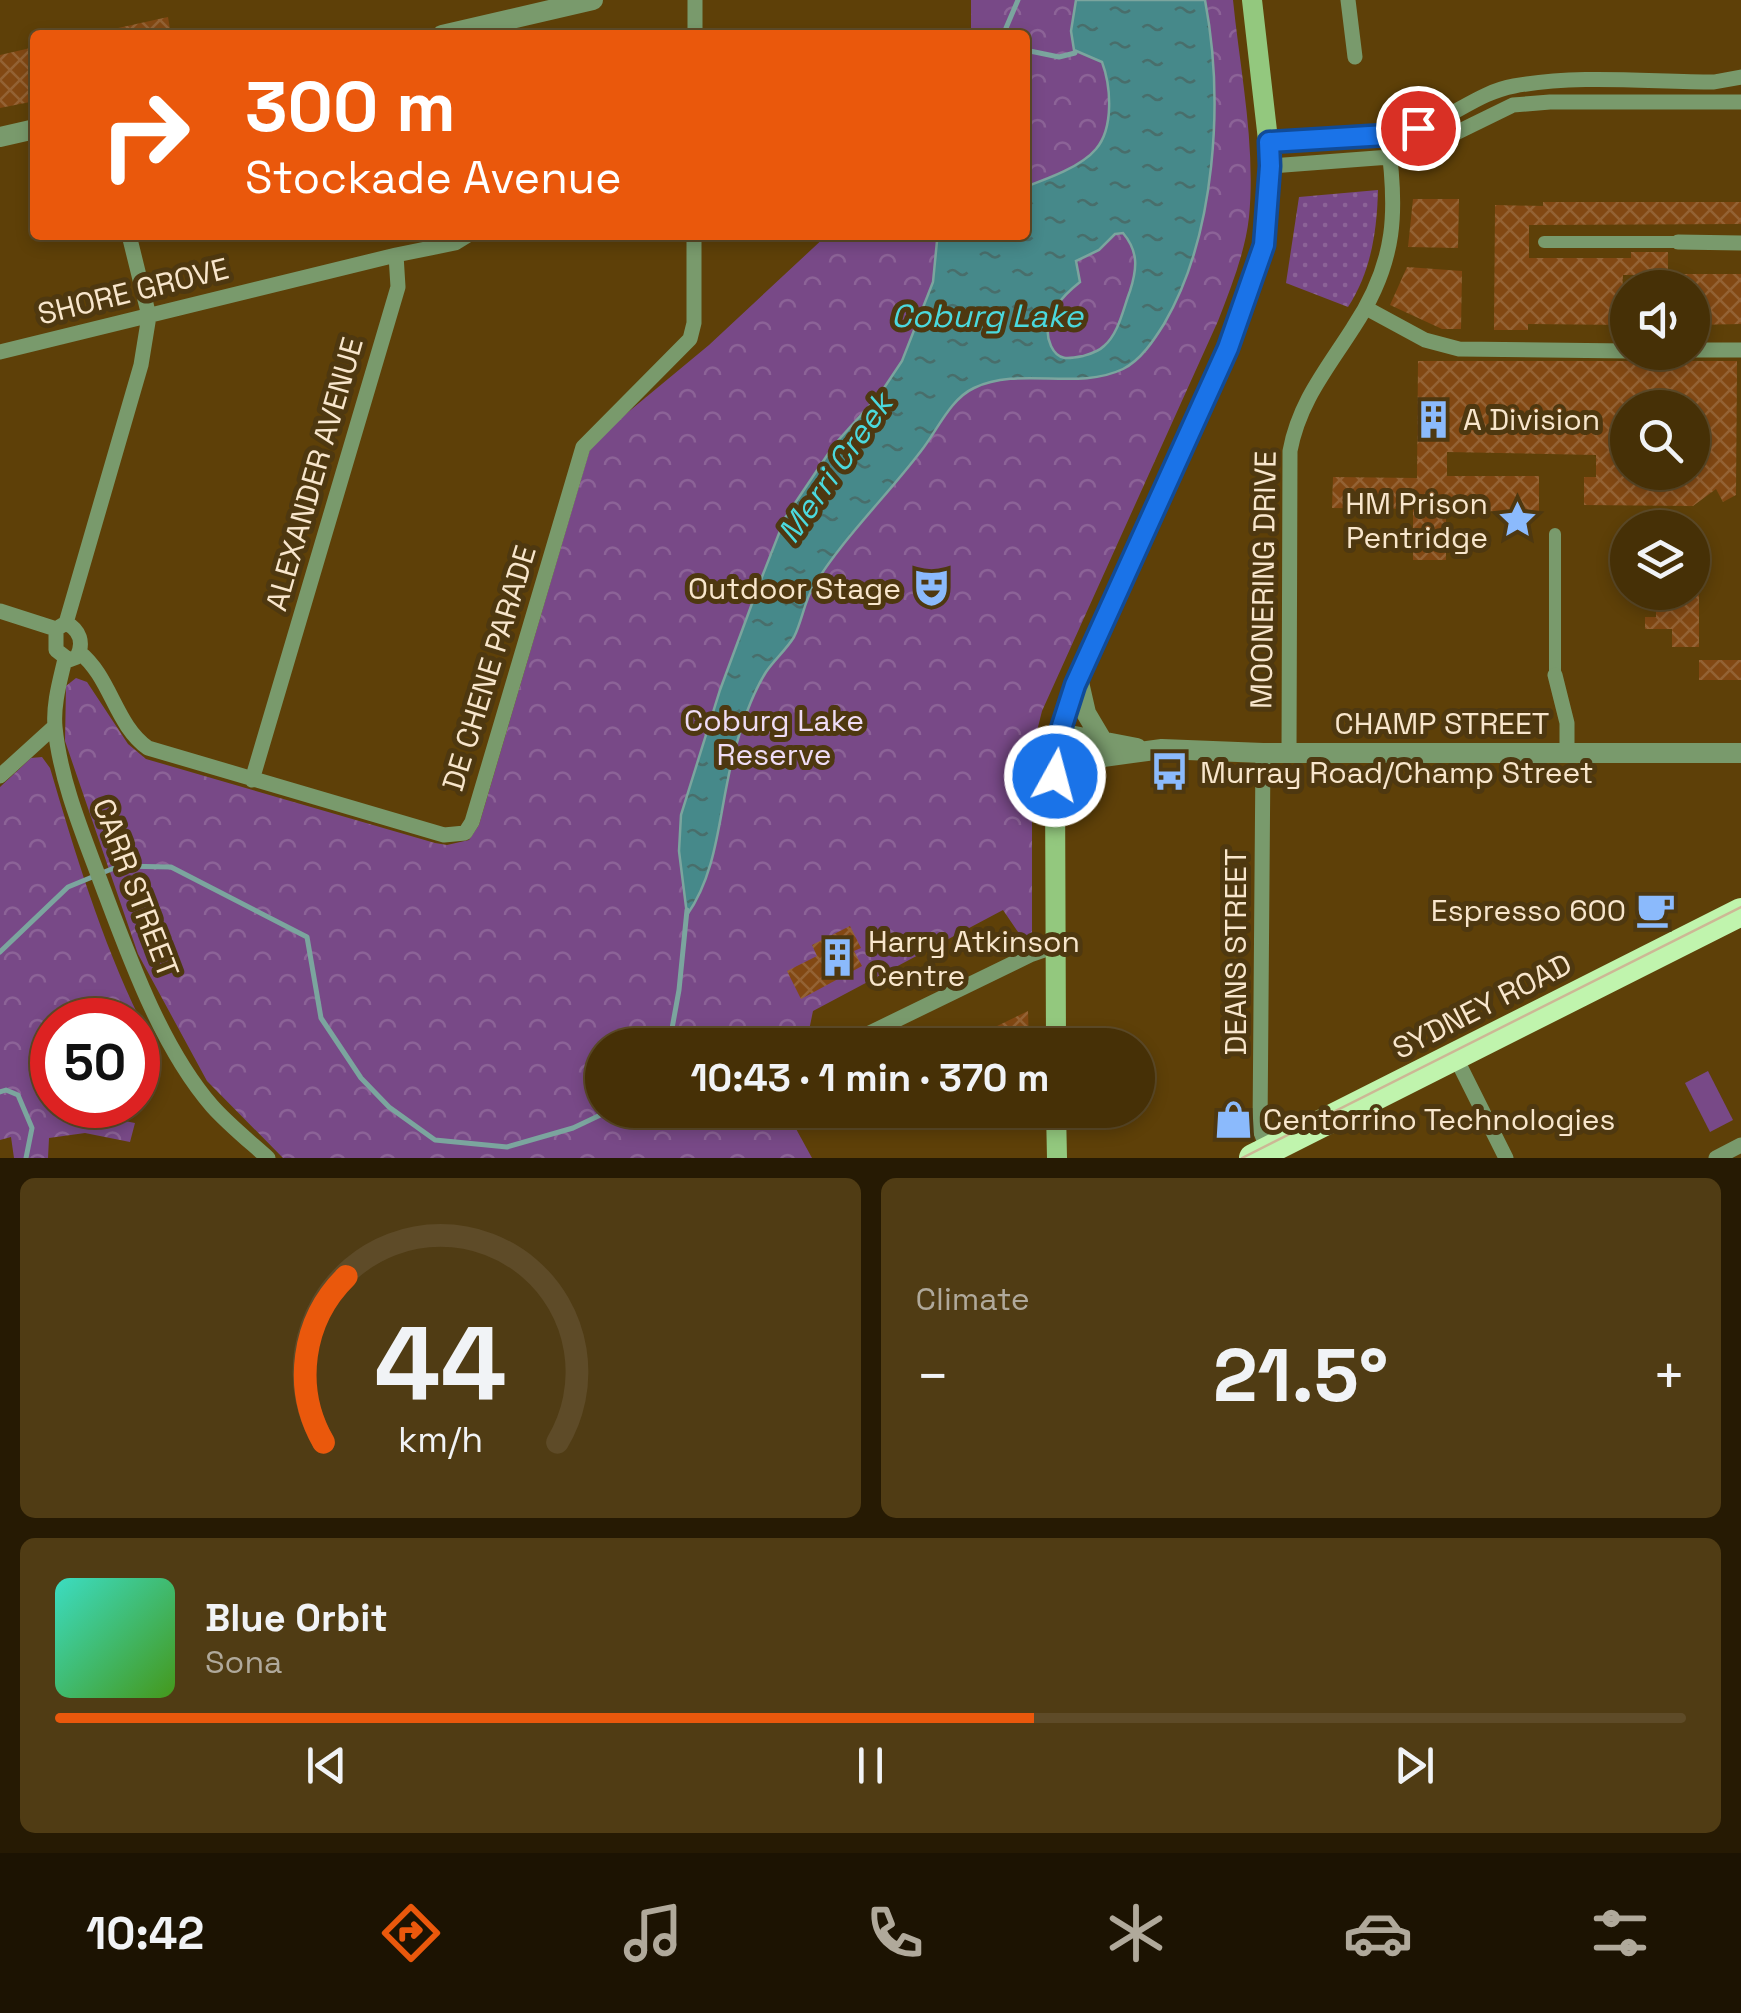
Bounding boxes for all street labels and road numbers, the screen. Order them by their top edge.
street label: SHORE GROVE [33,248,233,334]
street label: ALEXANDER AVENUE [256,333,372,615]
street label: MOONERING DRIVE [1241,451,1285,709]
street label: DE CHENE PARADE [433,541,545,795]
street label: CHAMP STREET [1335,704,1550,743]
street label: CARR STREET [84,793,188,983]
street label: DEANS STREET [1216,848,1255,1056]
street label: SYDNEY ROAD [1386,944,1578,1068]

